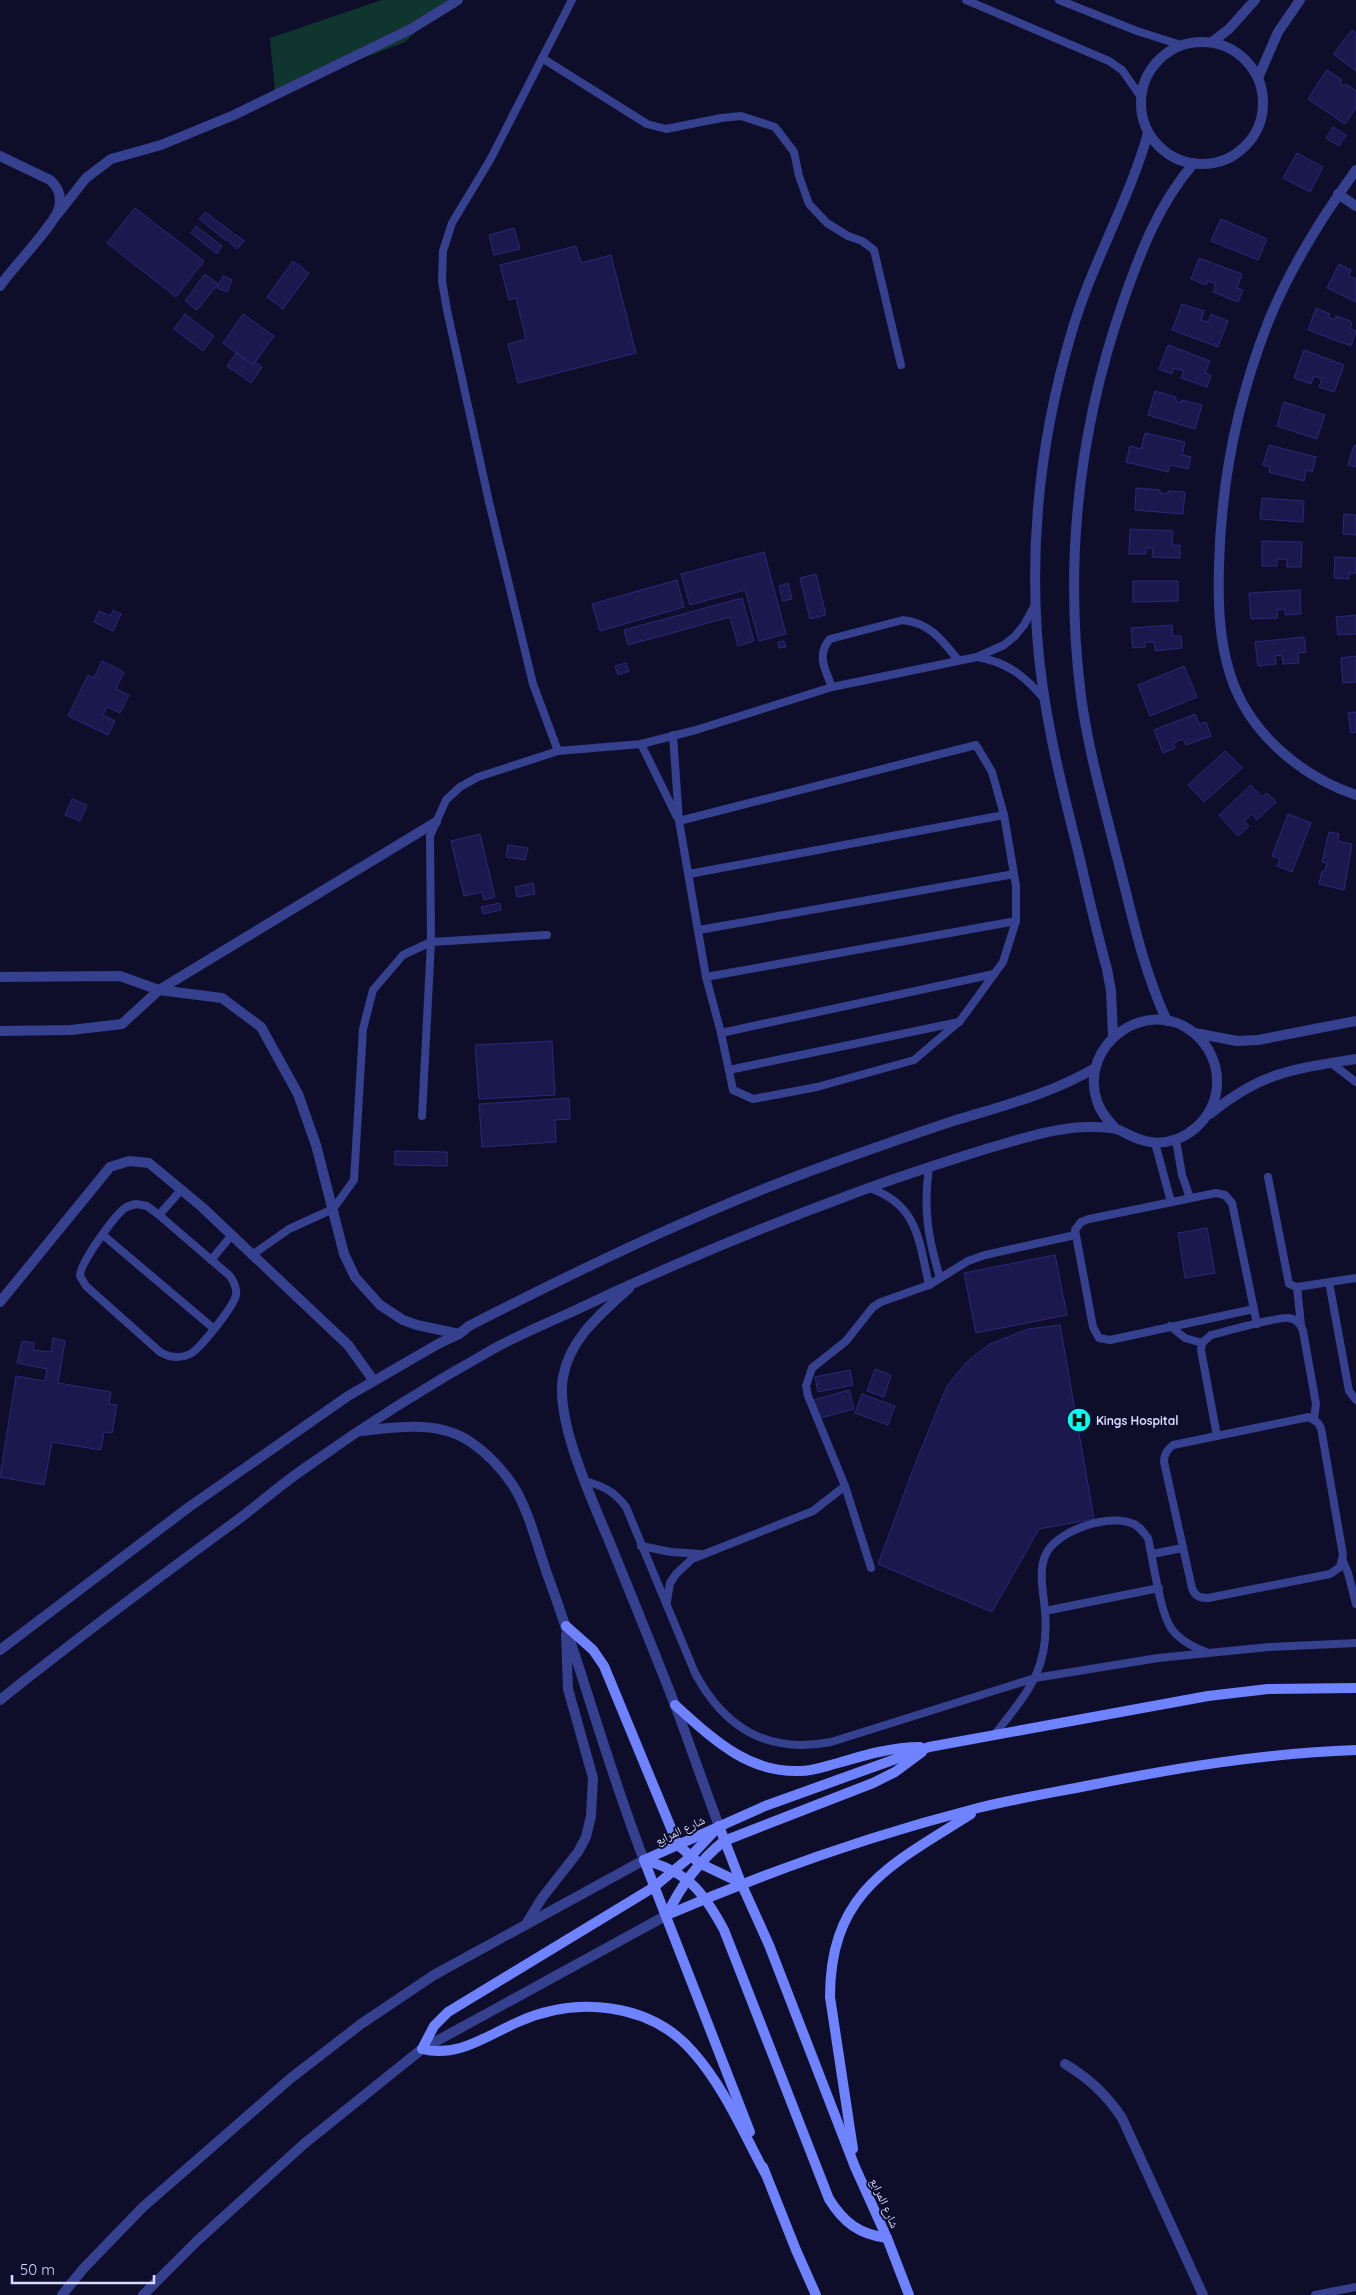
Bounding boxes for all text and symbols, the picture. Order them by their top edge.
hospital icon: Kings Hospital [1066,1407,1092,1433]
place label: Kings Hospital [1096,1413,1178,1428]
street label: شارع المرابع [653,1812,708,1849]
street label: شارع المرابع [866,2176,903,2231]
scale bar [12,2252,155,2284]
text: 50 m [20,2260,55,2279]

